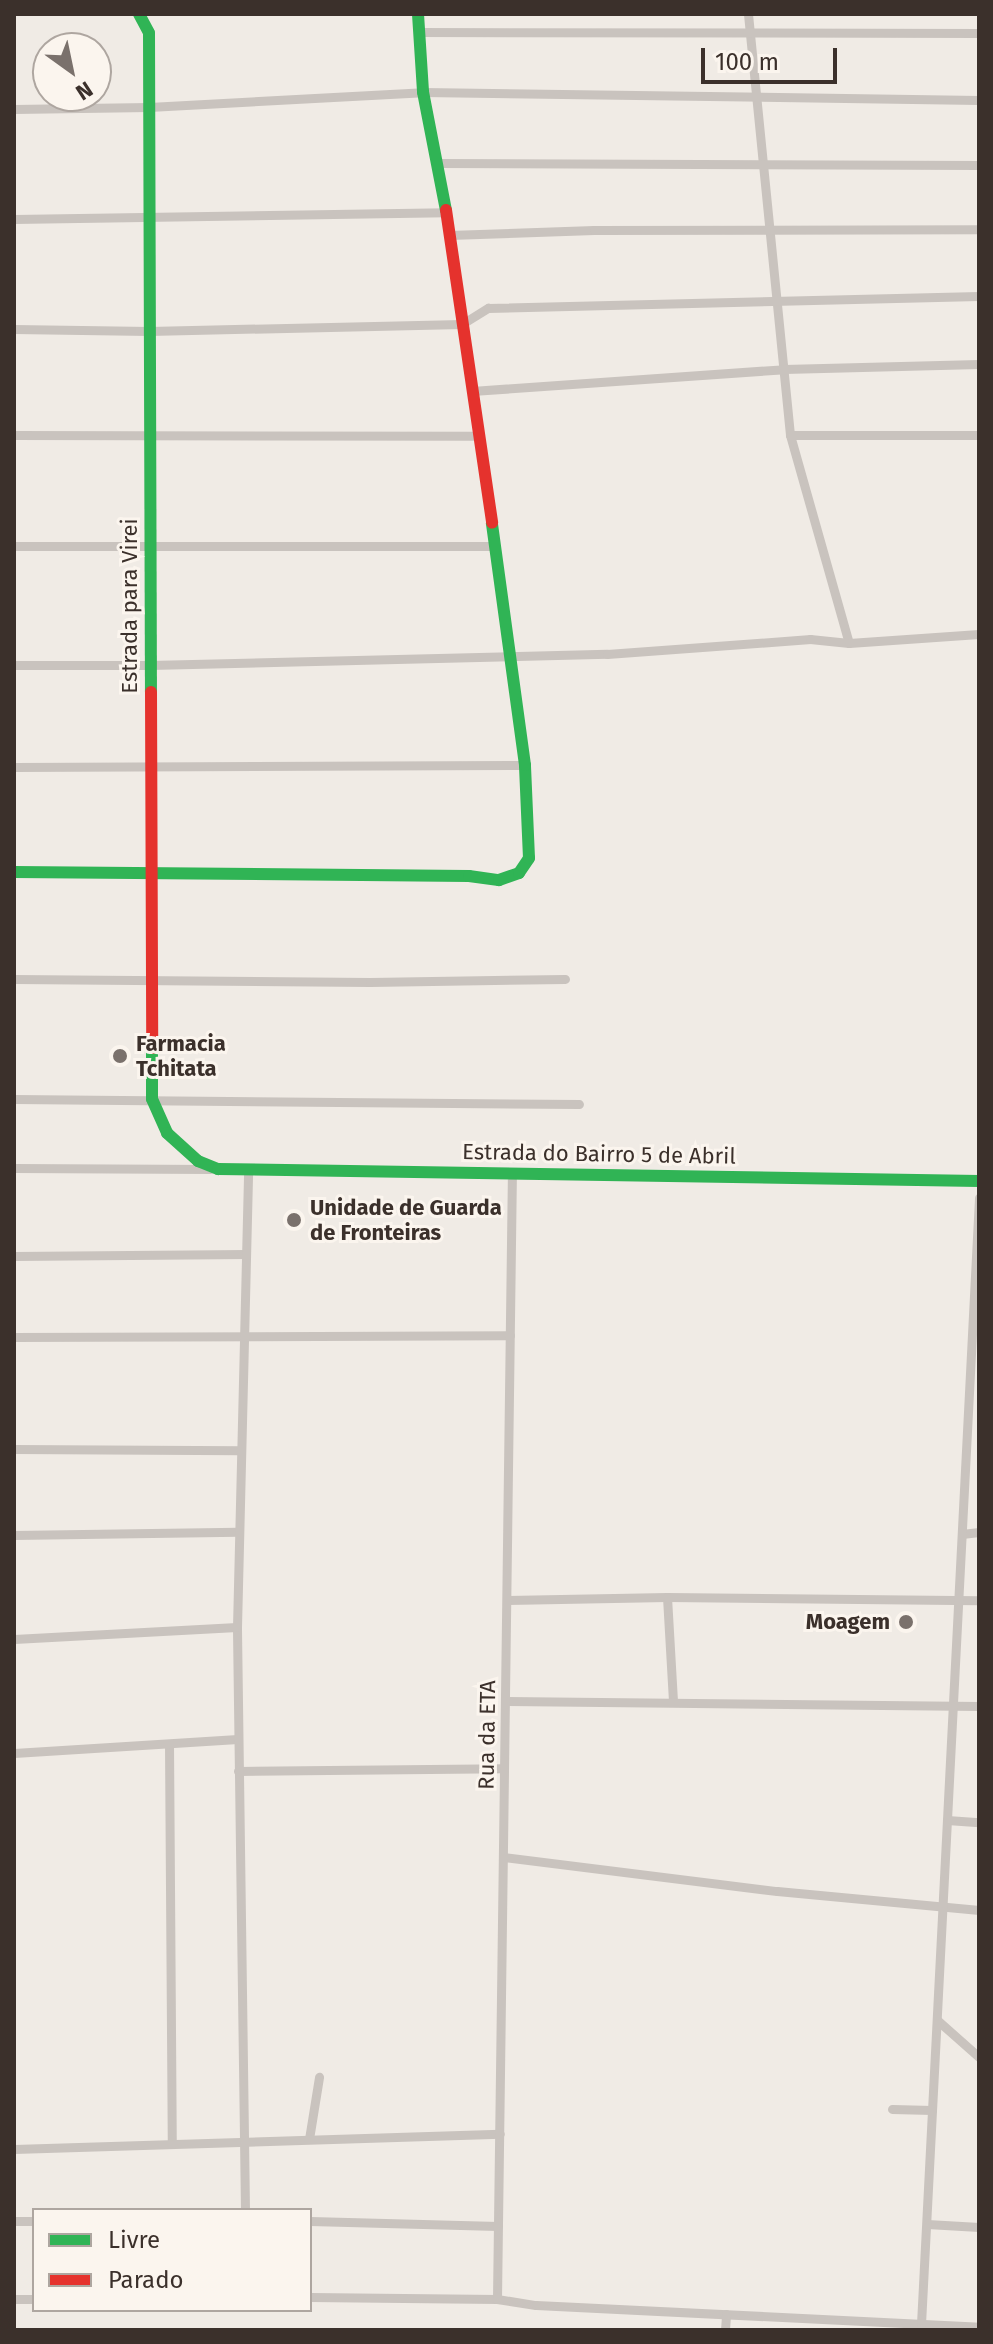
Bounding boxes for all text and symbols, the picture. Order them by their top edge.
north arrow [32,32,112,112]
scale bar [705,32,841,82]
text: 100 m [715,48,779,76]
text: N [71,76,98,106]
street label: Estrada para Virei [117,518,143,694]
place label: Farmacia Tchitata [136,1030,226,1082]
marker: Farmacia Tchitata [111,1047,129,1065]
street label: Estrada do Bairro 5 de Abril [462,1138,736,1170]
place label: Unidade de Guarda de Fronteiras [310,1194,502,1246]
marker: Unidade de Guarda de Fronteiras [285,1211,303,1229]
place label: Moagem [806,1609,890,1635]
marker: Moagem [897,1613,915,1631]
street label: Rua da ETA [473,1680,501,1790]
legend [32,2208,312,2312]
text: Livre [108,2226,160,2254]
text: Parado [108,2266,184,2294]

